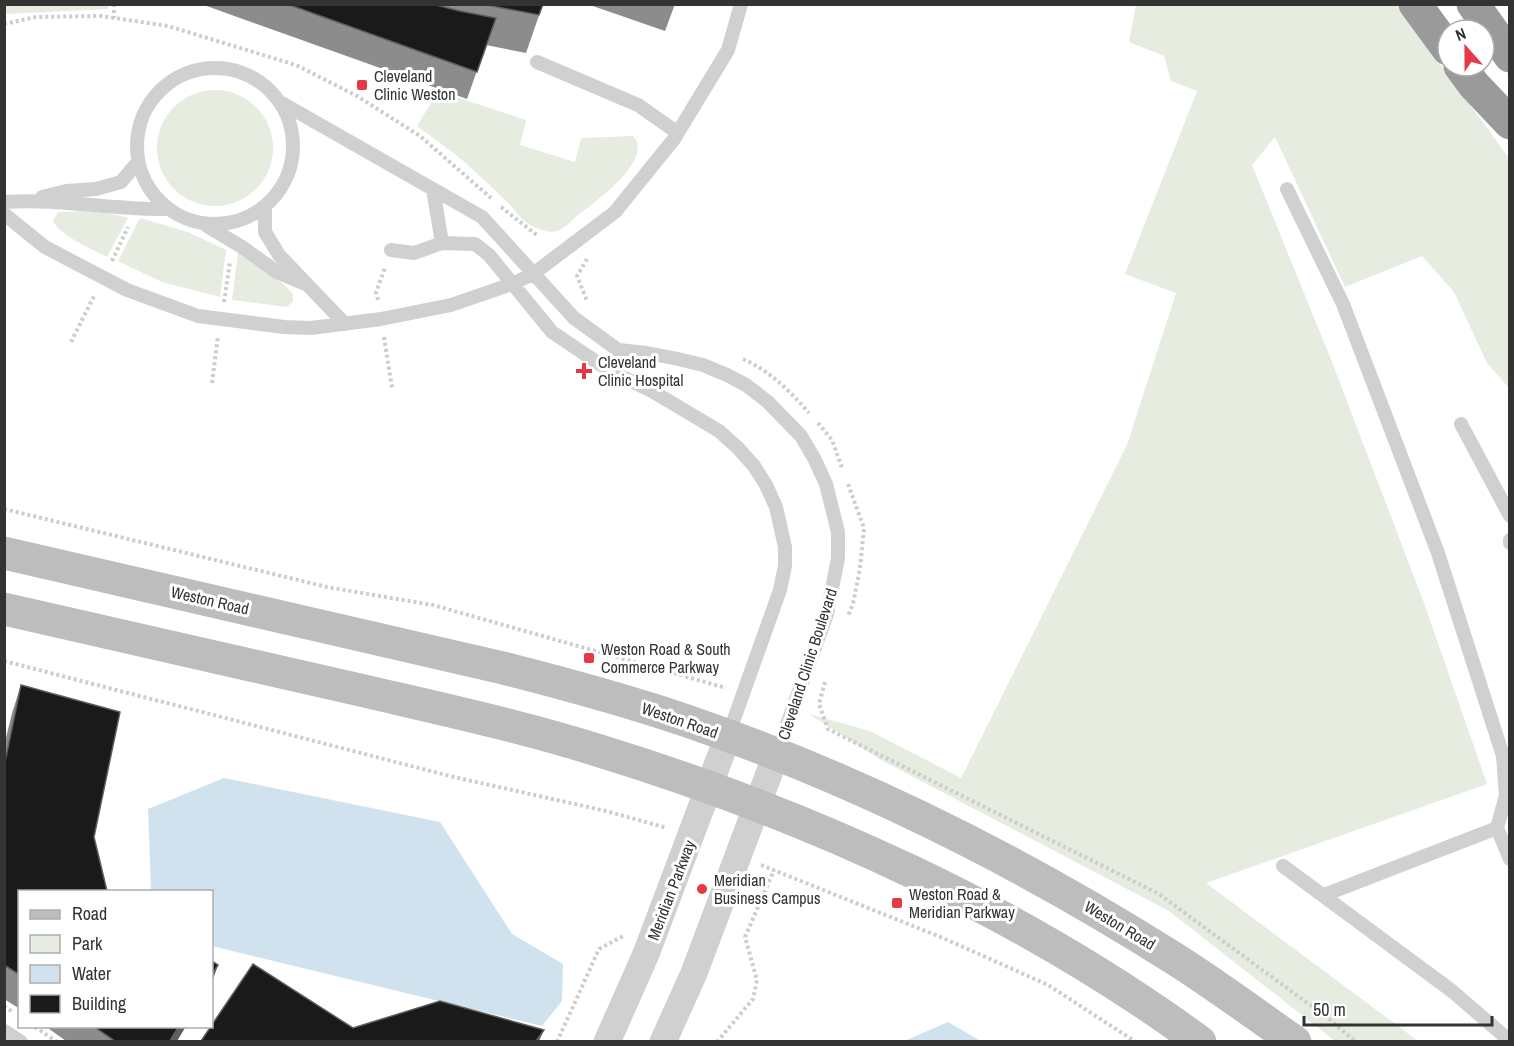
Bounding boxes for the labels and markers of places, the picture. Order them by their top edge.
place label: Cleveland Clinic Weston [374,65,455,105]
marker: Cleveland Clinic Weston [355,78,369,92]
place label: Cleveland Clinic Hospital [598,351,683,391]
marker: Cleveland Clinic Hospital [575,362,593,380]
place label: Weston Road & South Commerce Parkway [601,638,731,678]
marker: Weston Road & South Commerce Parkway [582,651,596,665]
place label: Meridian Business Campus [714,869,820,909]
marker: Meridian Business Campus [695,882,709,896]
place label: Weston Road & Meridian Parkway [909,883,1015,923]
marker: Weston Road & Meridian Parkway [890,896,904,910]

